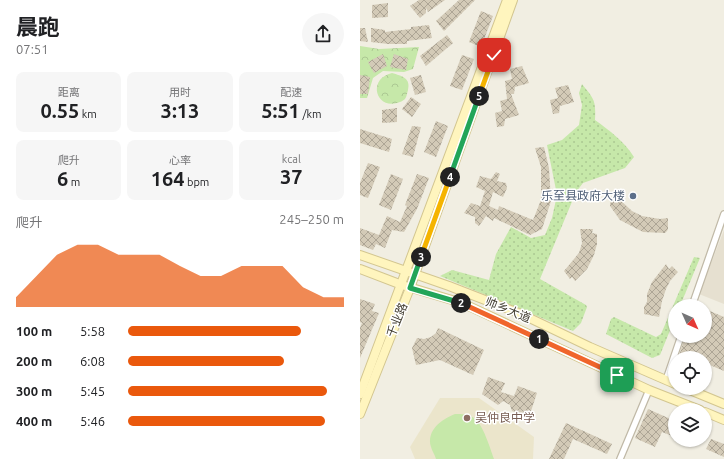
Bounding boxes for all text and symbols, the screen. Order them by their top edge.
button: share [302,13,344,55]
text: 晨跑 [16,14,60,39]
pin [477,38,511,72]
text: 07:51 [16,42,49,56]
icon: check [483,44,505,66]
text: 距离 [58,86,80,98]
text: 用时 [169,86,191,98]
text: 配速 [280,86,302,98]
pin: 5 [469,86,489,106]
text: 5 [476,90,482,102]
text: 0.55 [40,99,79,122]
text: 3:13 [161,99,199,122]
text: 5:51 [261,99,300,122]
text: km [79,108,97,120]
text: /km [300,108,322,120]
text: kcal [282,153,301,165]
text: 爬升 [58,154,80,166]
text: 心率 [169,154,191,166]
text: 37 [280,165,303,188]
text: 6 [57,167,68,190]
text: 164 [151,167,184,190]
pin: 4 [440,167,460,187]
text: 4 [447,171,453,183]
text: m [68,176,80,188]
text: bpm [184,176,209,188]
place label: 乐至县政府大楼 [541,189,625,202]
marker: 乐至县政府大楼 [628,191,638,201]
text: 245–250 m [279,212,344,226]
text: 爬升 [16,215,42,229]
pin: 3 [411,247,431,267]
text: 3 [418,251,424,263]
pin: 2 [451,293,471,313]
street label: 帅乡大道 [483,295,533,325]
text: 2 [458,297,464,309]
north arrow [668,299,712,343]
map controls [668,299,712,447]
street label: 千业路 [384,301,409,339]
text: 100 m [16,324,52,338]
text: 5:58 [80,324,105,338]
pin: 1 [529,329,549,349]
text: 1 [536,333,542,345]
button: locate [668,351,712,395]
text: 200 m [16,354,52,368]
text: 6:08 [80,354,105,368]
pin [600,358,634,392]
icon: arrive [606,364,628,386]
text: 300 m [16,384,52,398]
text: 5:45 [80,384,105,398]
button: layers [668,403,712,447]
place label: 吴仲良中学 [475,411,535,424]
marker: 吴仲良中学 [462,413,472,423]
text: 400 m [16,414,52,428]
text: 5:46 [80,414,105,428]

